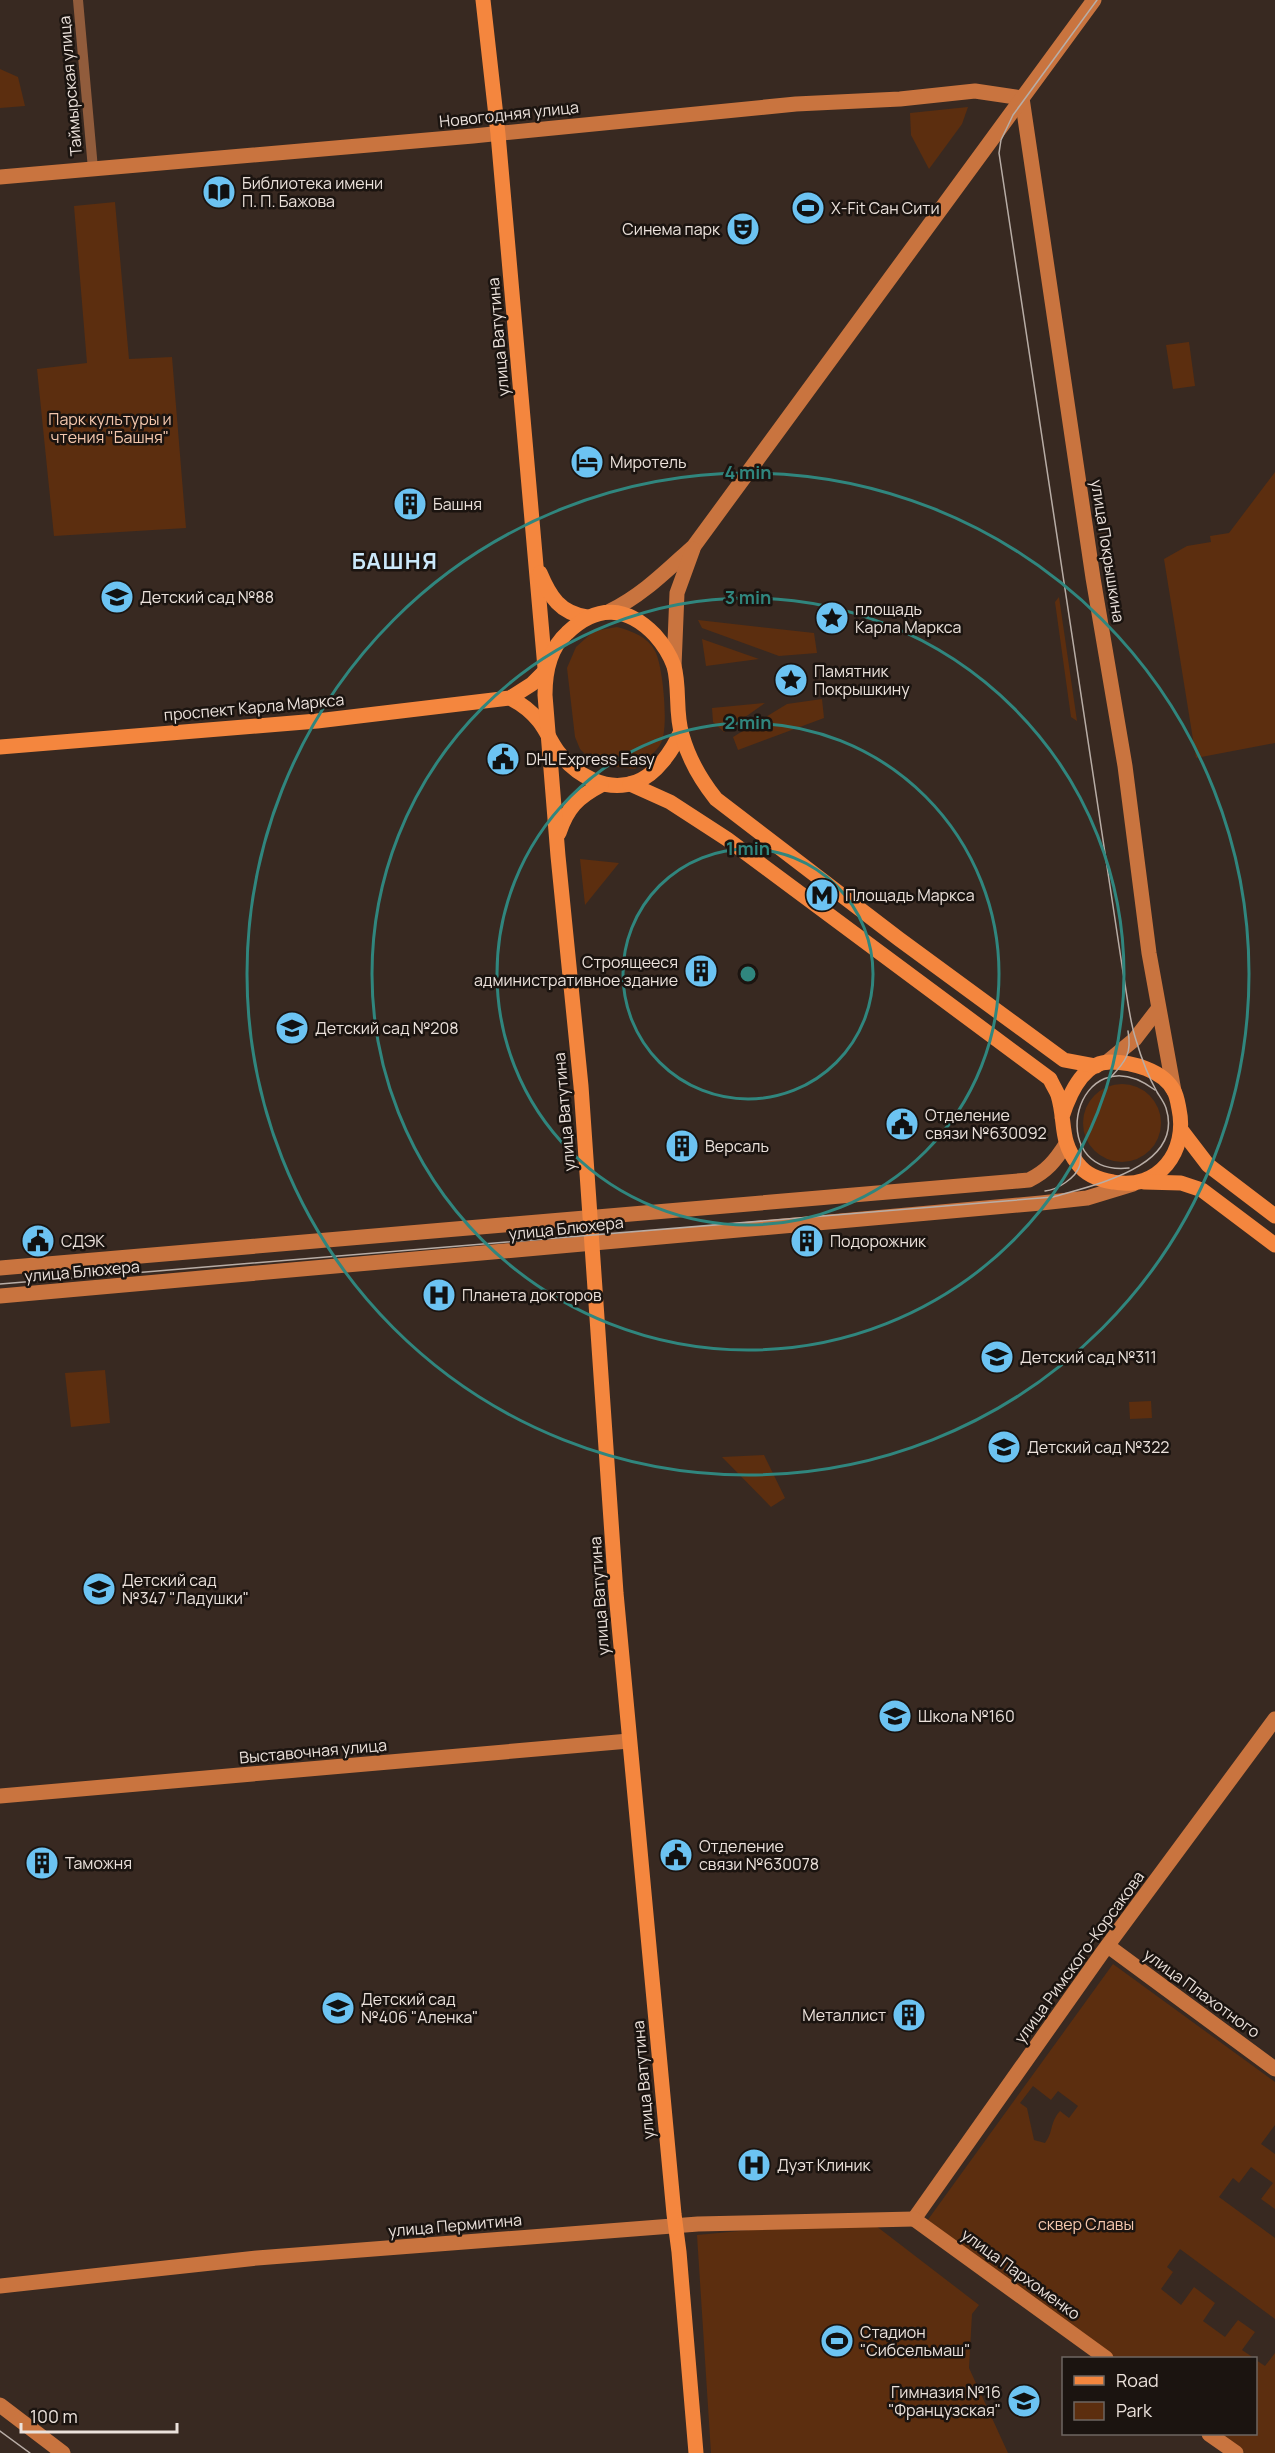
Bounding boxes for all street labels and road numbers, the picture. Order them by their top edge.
street label: Таймырская улица [53,15,87,157]
street label: Новогодняя улица [438,96,580,132]
street label: улица Ватутина [482,277,514,397]
street label: улица Покрышкина [1086,478,1130,624]
street label: проспект Карла Маркса [163,688,345,726]
street label: улица Ватутина [548,1052,580,1172]
street label: улица Блюхера [507,1211,625,1245]
street label: улица Блюхера [23,1255,141,1287]
street label: улица Ватутина [584,1536,614,1656]
street label: Выставочная улица [238,1734,388,1768]
street label: улица Римского-Корсакова [1009,1866,1149,2048]
street label: улица Плахотного [1139,1943,1265,2043]
street label: улица Ватутина [627,2020,659,2140]
street label: улица Пермитина [387,2208,523,2242]
street label: улица Пархоменко [957,2223,1085,2325]

